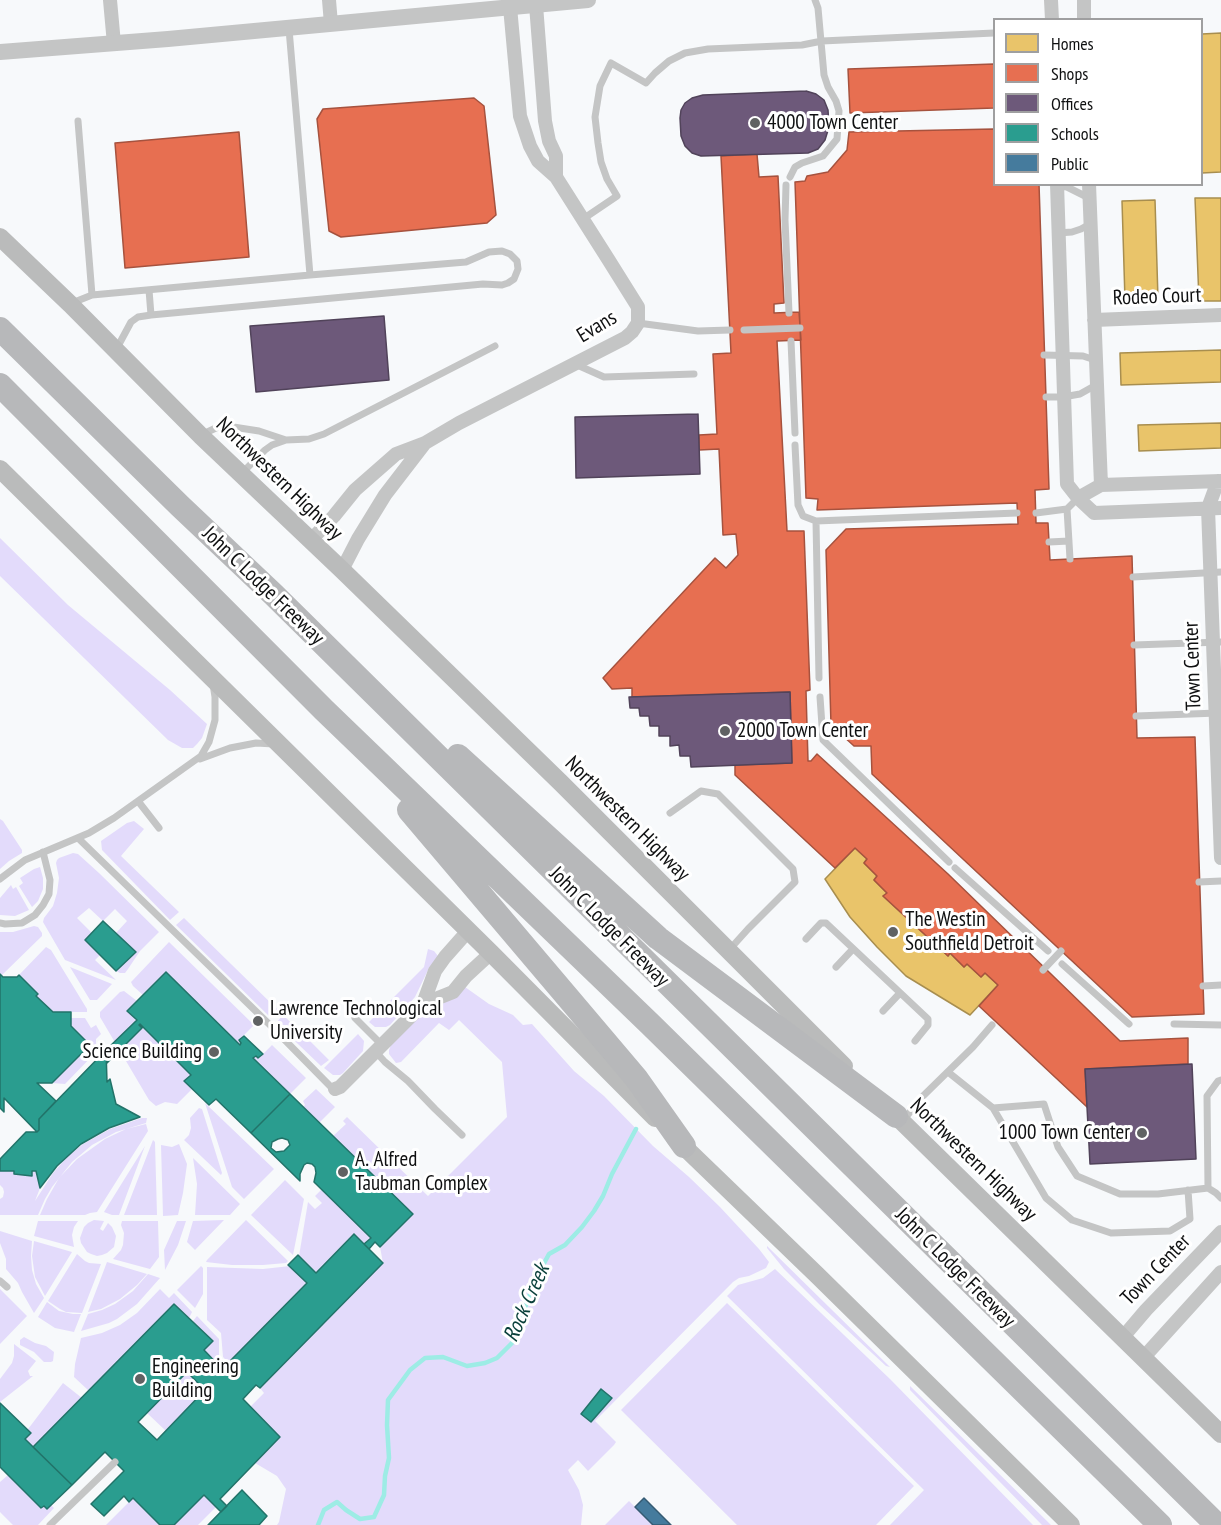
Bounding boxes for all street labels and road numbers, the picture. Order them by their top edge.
street label: Rodeo Court [1112,283,1202,311]
street label: Evans [573,305,621,349]
street label: Northwestern Highway [210,412,348,546]
street label: John C Lodge Freeway [197,522,329,650]
street label: Town Center [1179,621,1207,711]
street label: Northwestern Highway [559,751,695,887]
street label: John C Lodge Freeway [544,862,674,992]
street label: Northwestern Highway [904,1093,1042,1227]
street label: John C Lodge Freeway [890,1203,1020,1333]
street label: Town Center [1116,1229,1196,1311]

